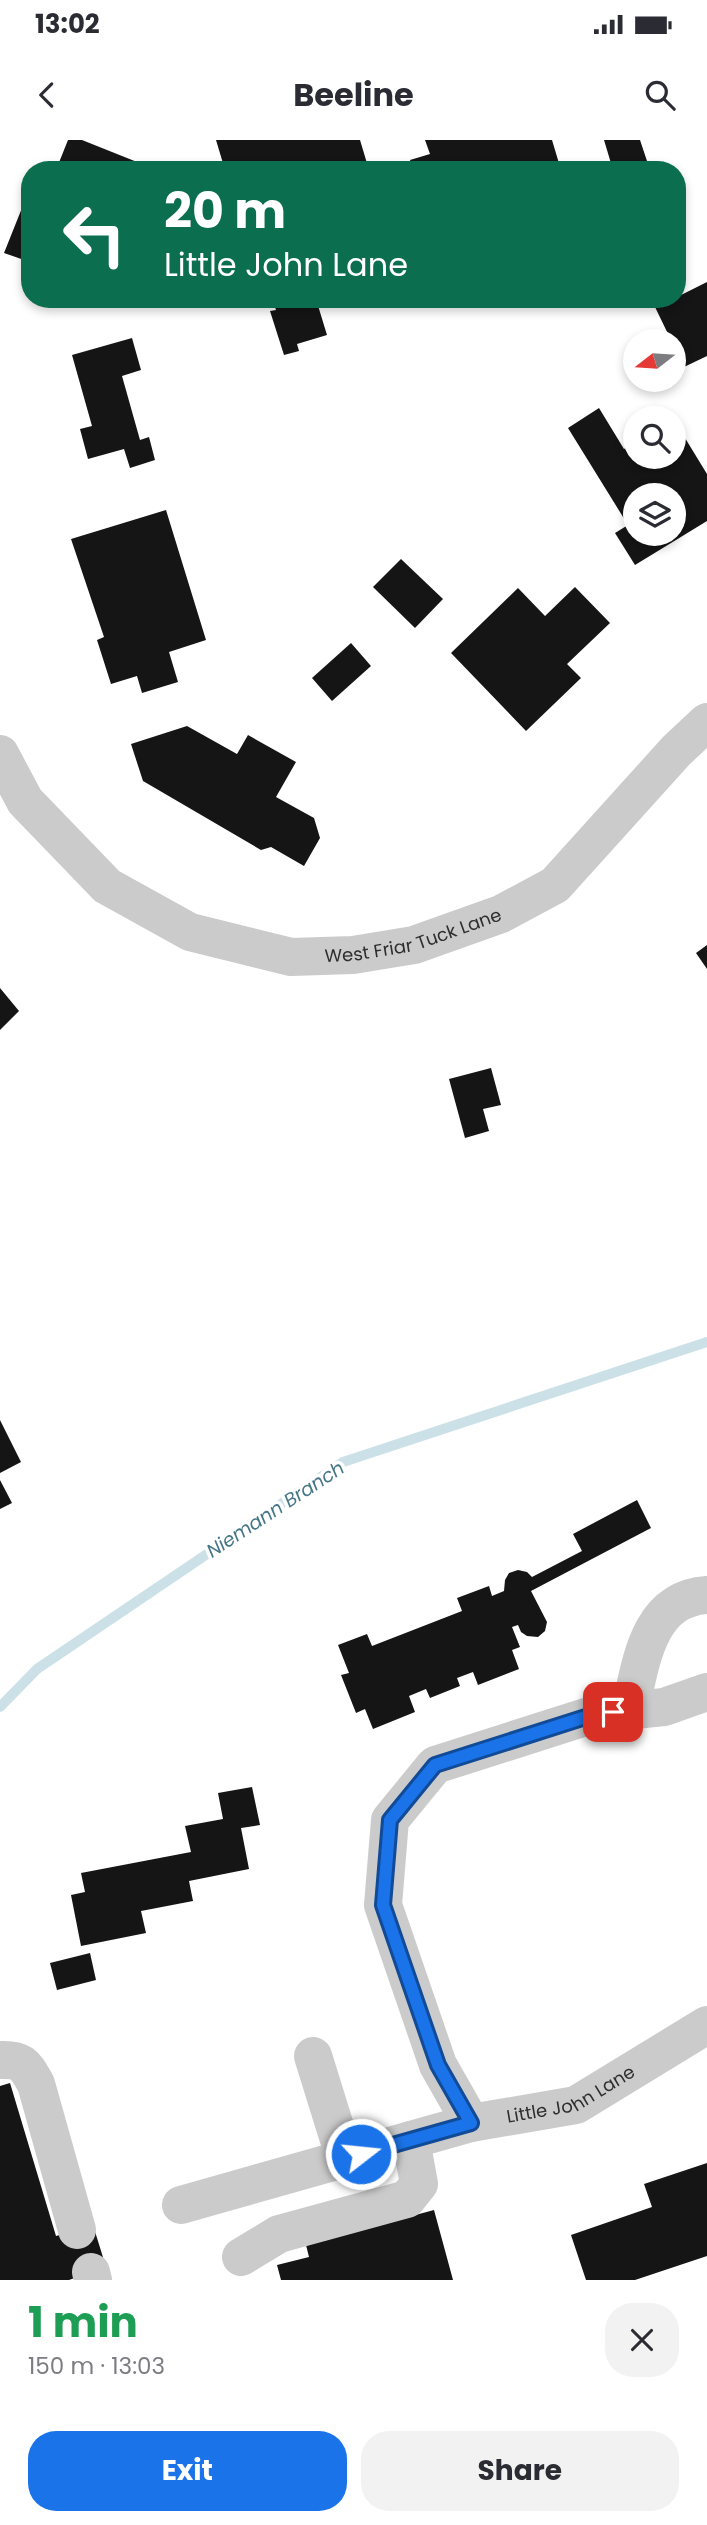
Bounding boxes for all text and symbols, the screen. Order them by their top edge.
text: 13:02 [35,6,100,42]
text: Beeline [293,72,414,117]
icon: back [28,76,66,114]
icon: search [641,76,679,114]
text: 20 m [164,177,286,245]
icon: left [49,189,140,280]
text: Little John Lane [164,242,408,287]
north arrow [623,329,686,392]
map controls [623,329,686,546]
button: search [623,406,686,469]
button: layers [623,483,686,546]
street label: West Friar Tuck Lane [324,902,505,968]
water label: Niemann Branch [201,1455,350,1564]
pin [583,1682,643,1742]
icon: arrive [594,1693,632,1731]
street label: Little John Lane [504,2059,639,2129]
position arrow [324,2117,398,2191]
text: 1 min [28,2293,138,2352]
button: close [605,2303,679,2377]
text: 150 m · 13:03 [28,2350,165,2382]
button: Exit [28,2431,347,2511]
button: Share [361,2431,679,2511]

